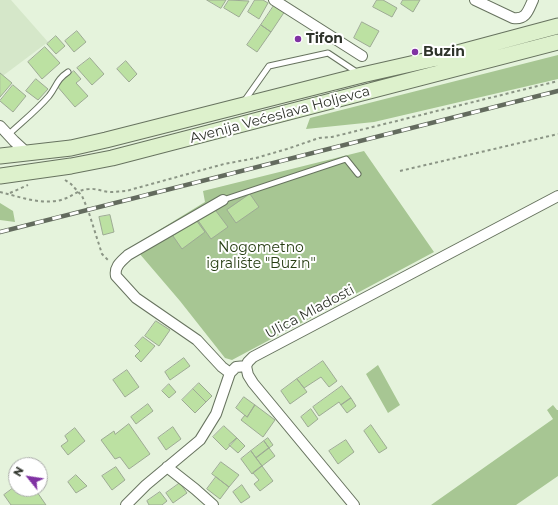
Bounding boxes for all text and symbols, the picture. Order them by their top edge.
place label: Tifon [306,31,343,47]
marker: Tifon [293,34,303,44]
place label: Buzin [423,44,465,60]
marker: Buzin [410,47,420,57]
street label: Avenija Većeslava Holjevca [188,83,372,147]
park label: Nogometno igralište "Buzin" [206,240,316,272]
street label: Ulica Mladosti [263,281,357,343]
north arrow [8,457,48,497]
text: N [10,464,27,479]

